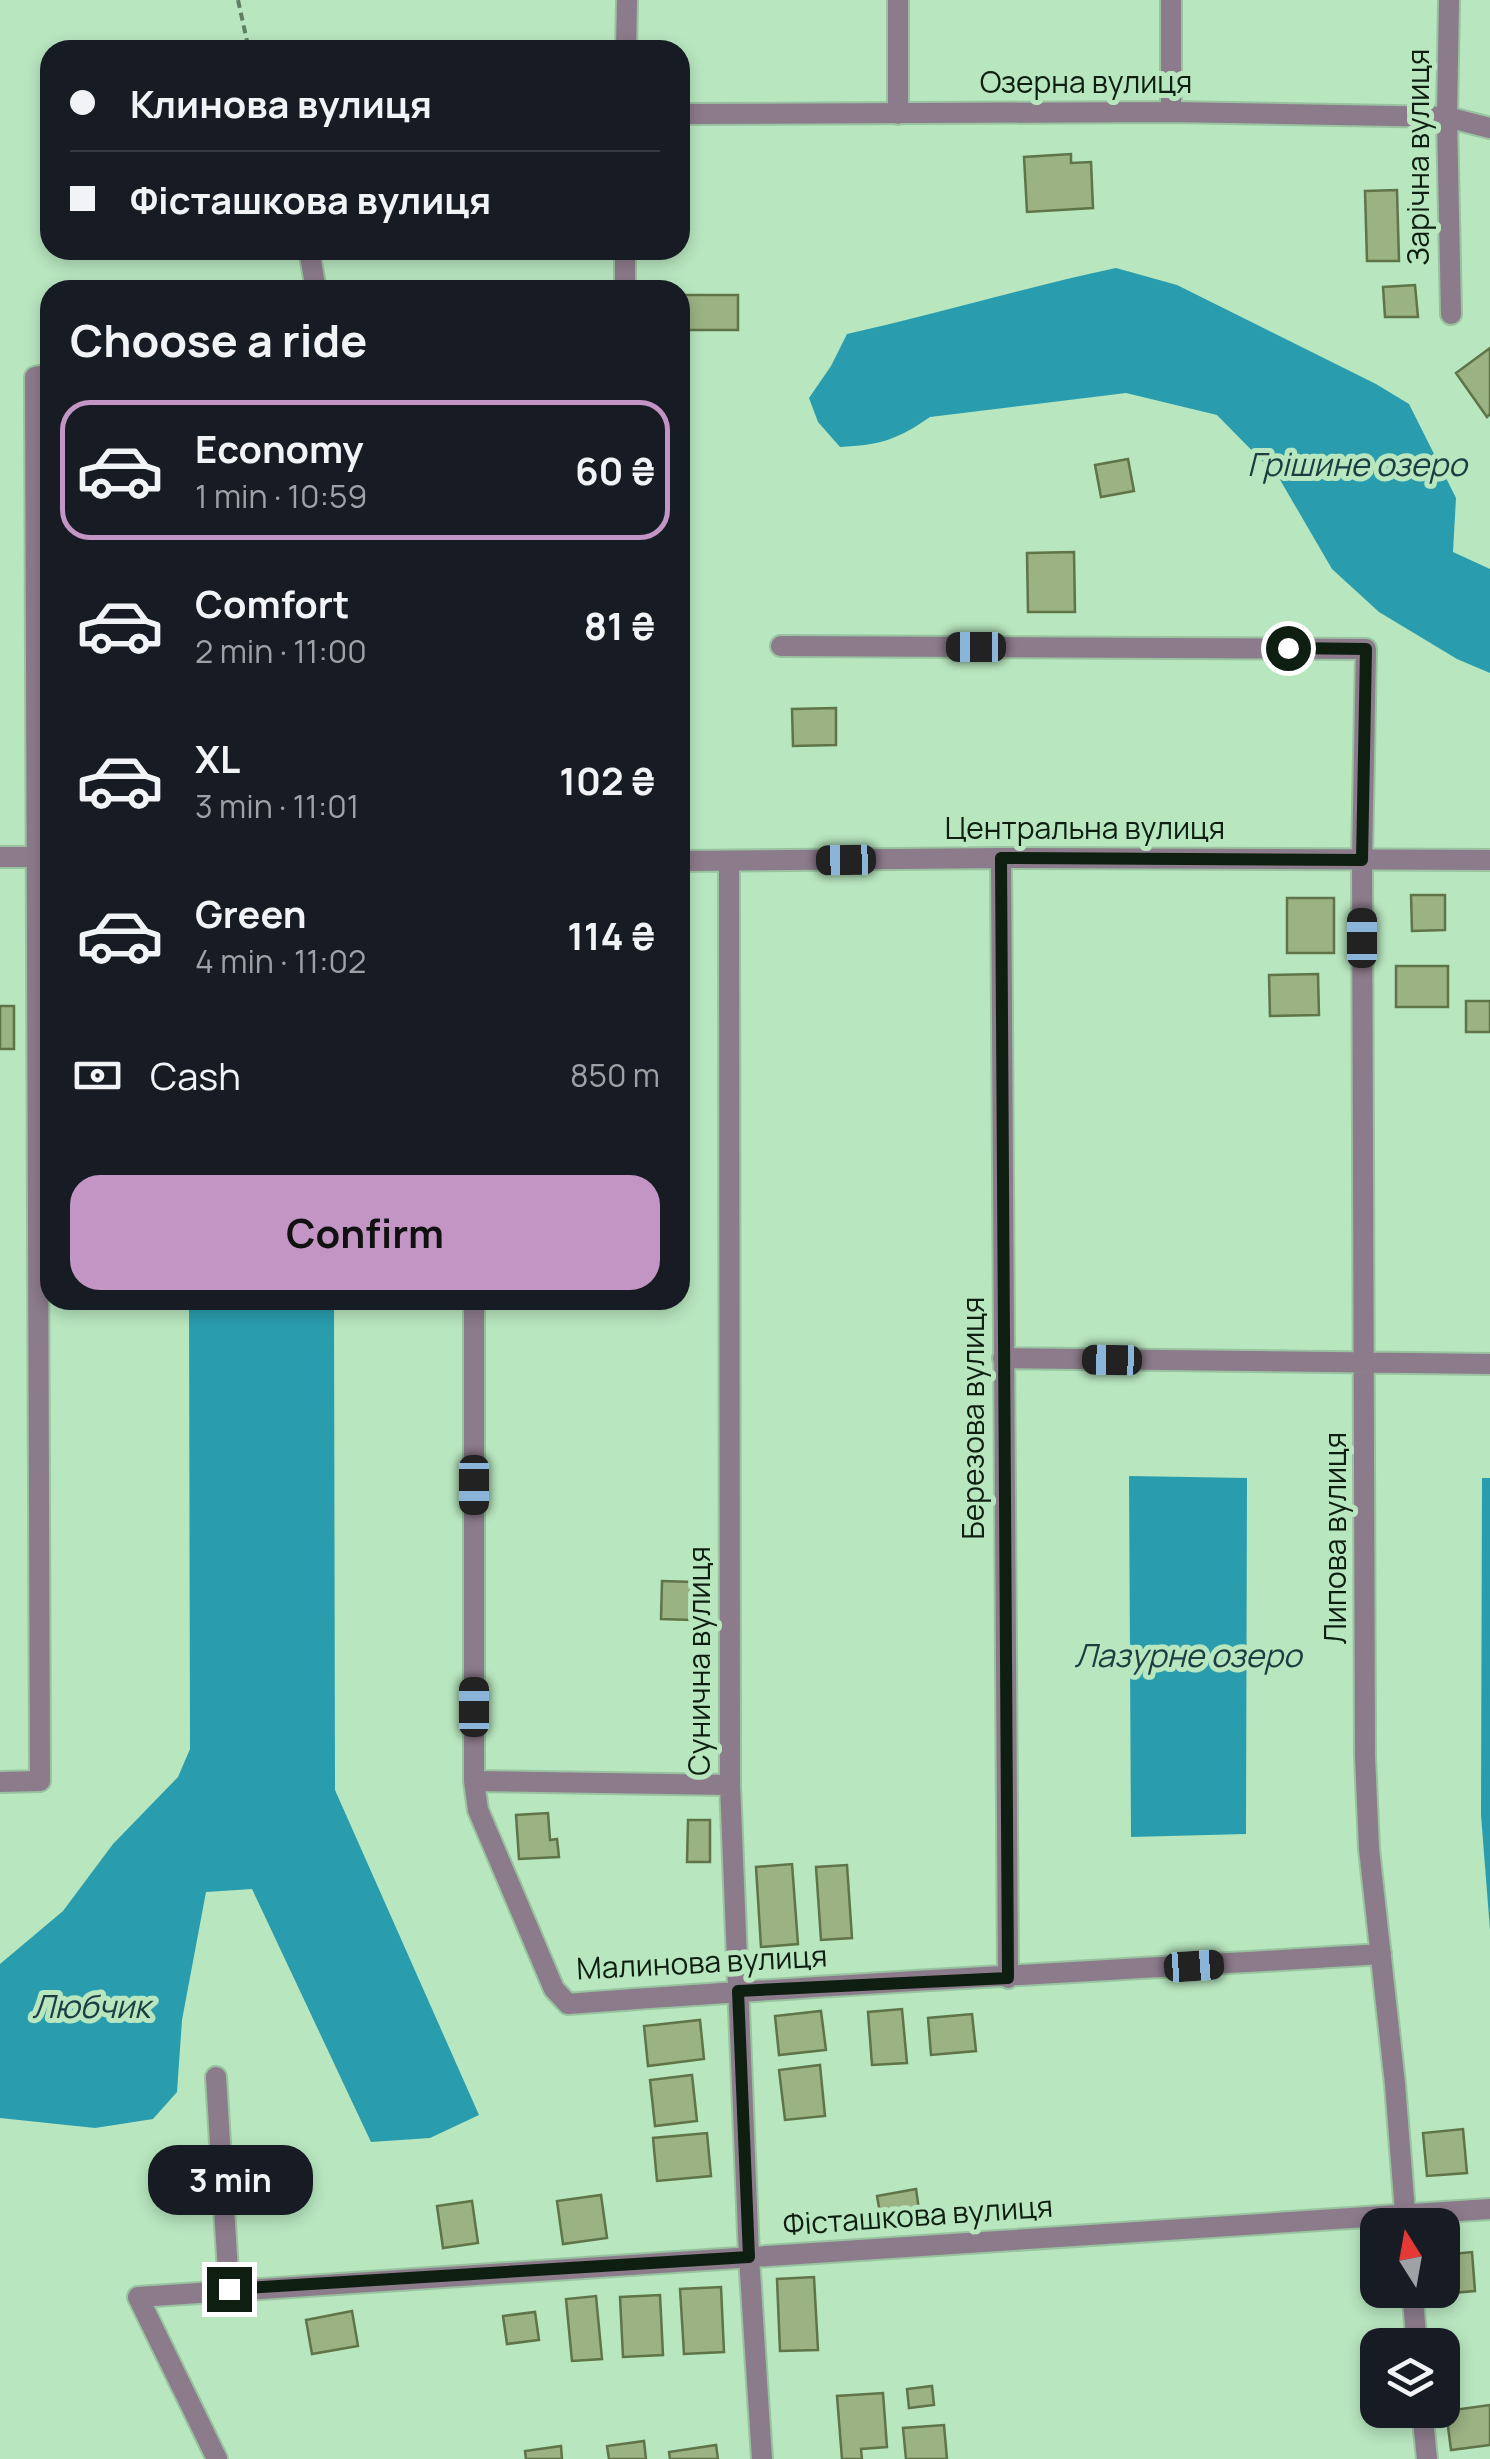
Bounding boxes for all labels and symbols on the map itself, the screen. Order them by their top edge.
street label: Зарічна вулиця [1397,49,1438,265]
street label: Озерна вулиця [980,61,1192,102]
water label: Грішине озеро [1247,442,1469,486]
route start [1266,626,1311,671]
car [946,632,1006,662]
street label: Центральна вулиця [945,807,1225,848]
car [816,844,876,876]
car [1347,908,1377,968]
street label: Березова вулиця [952,1297,993,1539]
car [1082,1344,1142,1376]
street label: Липова вулиця [1314,1432,1355,1644]
car [459,1455,489,1515]
street label: Сунична вулиця [678,1546,719,1776]
water label: Лазурне озеро [1074,1633,1304,1677]
car [459,1677,489,1737]
street label: Малинова вулиця [575,1934,828,1989]
car [1163,1949,1225,1983]
water label: Любчик [32,1984,154,2028]
callout: 3 min [146,2144,312,2214]
street label: Фісташкова вулиця [782,2185,1054,2244]
north arrow [1360,2208,1460,2308]
route end [207,2267,252,2312]

